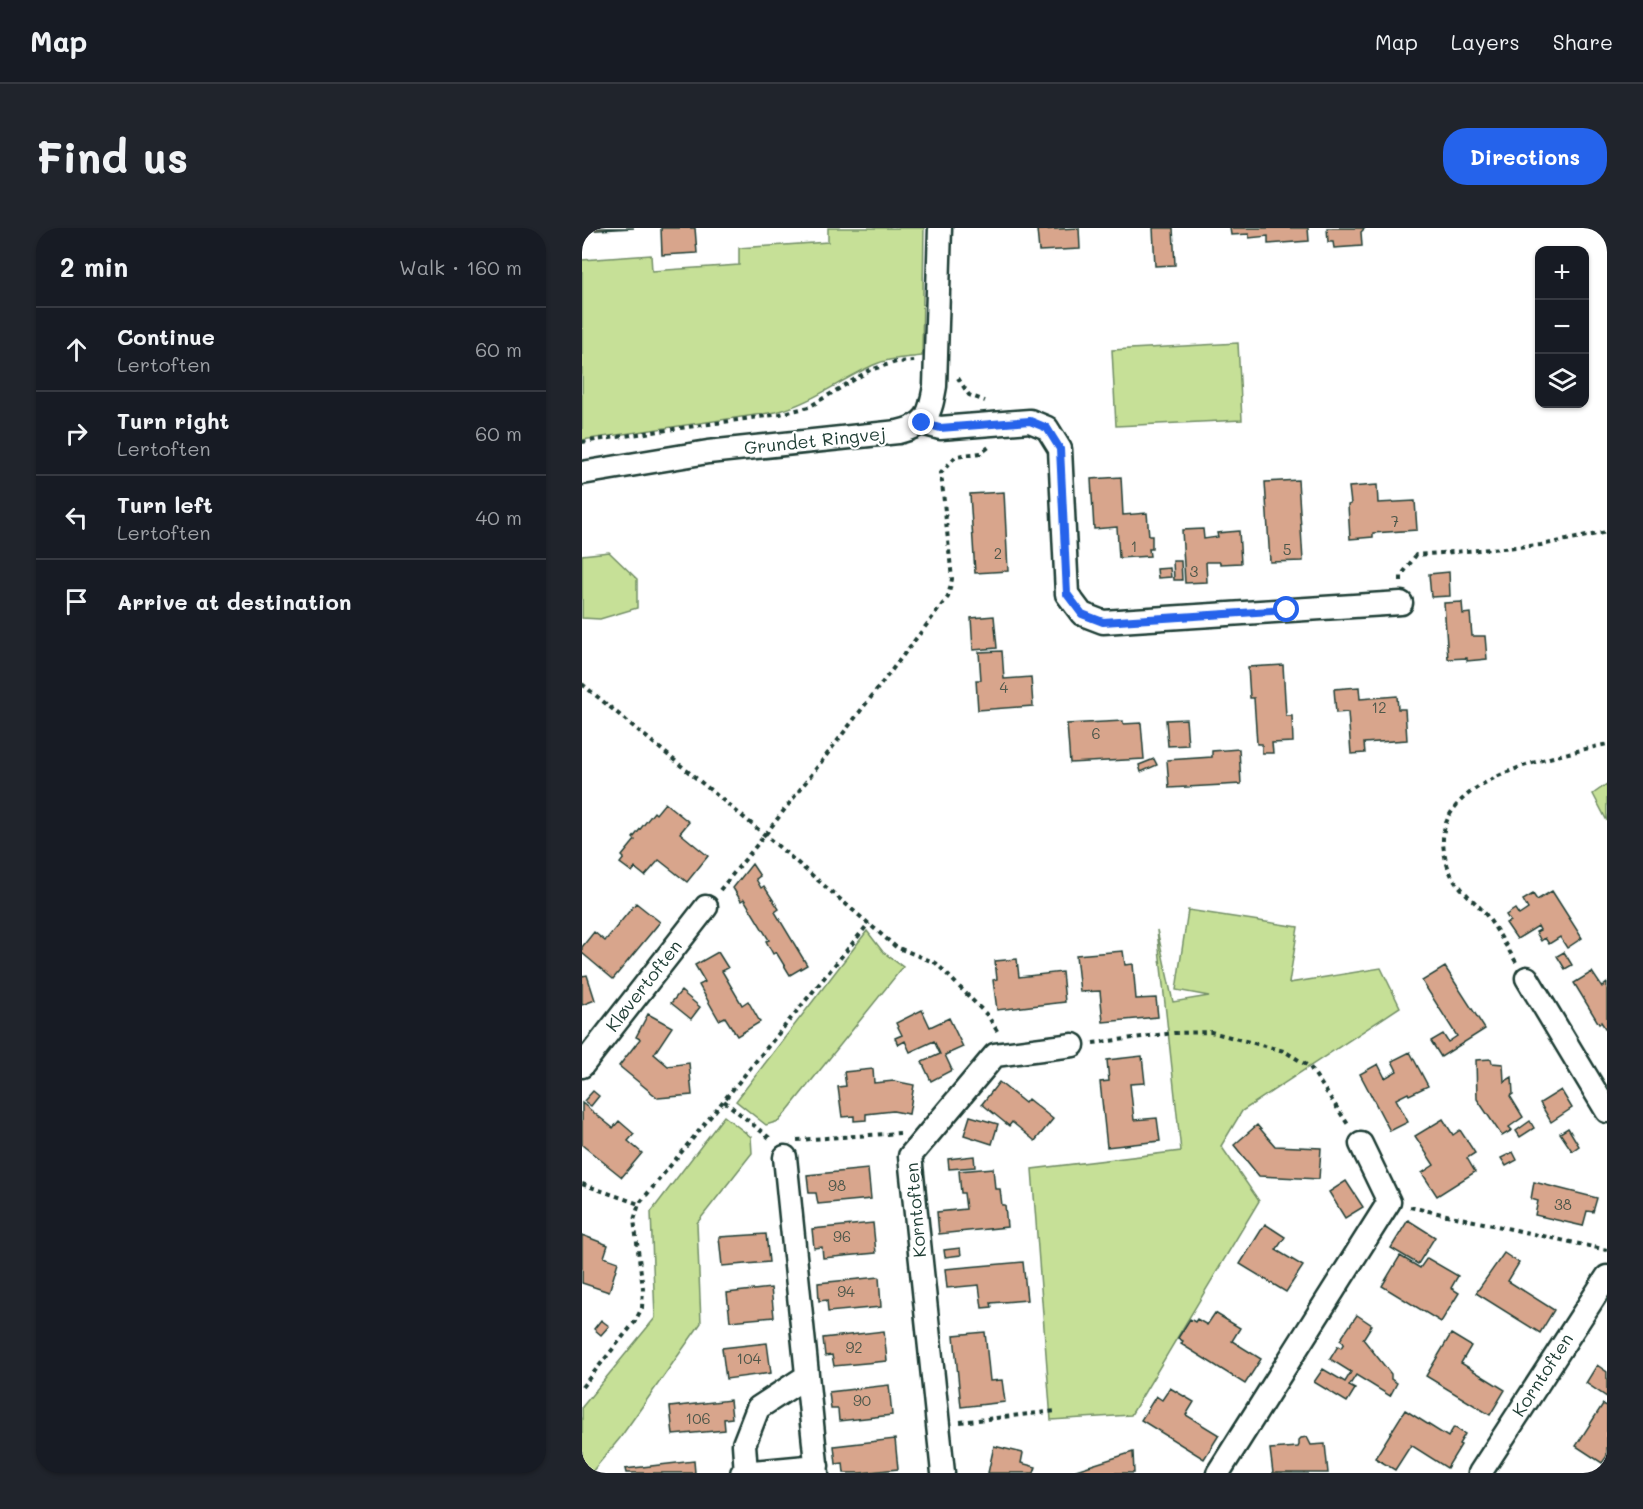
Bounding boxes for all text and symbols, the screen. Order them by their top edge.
text: Map [30,23,87,59]
text: Map [1375,28,1418,55]
text: Layers [1451,28,1520,55]
text: Share [1553,28,1613,55]
button: Directions [1443,128,1607,185]
text: Find us [36,129,188,184]
map controls [1535,246,1589,408]
button: + [1535,246,1589,300]
text: 2 min [60,250,128,284]
text: Walk · 160 m [399,254,522,280]
button: − [1535,300,1589,354]
text: Continue [117,322,215,351]
icon: ahead [60,333,93,366]
text: 60 m [475,336,522,362]
text: Lertoften [117,351,211,377]
button: layers [1535,354,1589,408]
text: Turn right [117,406,229,435]
route end [908,409,934,435]
icon: right [60,417,93,450]
text: 60 m [475,420,522,446]
street label: Grundet Ringvej [743,421,887,459]
text: Lertoften [117,435,211,461]
text: Turn left [117,490,213,519]
icon: left [60,501,93,534]
text: 40 m [476,504,522,530]
house number: 7 [1391,511,1399,531]
text: Lertoften [117,519,211,545]
house number: 1 [1131,536,1137,556]
house number: 5 [1283,539,1291,559]
house number: 2 [994,543,1002,563]
house number: 3 [1190,561,1199,581]
icon: arrive [60,585,93,618]
text: Arrive at destination [117,587,352,616]
route start [1273,596,1299,622]
house number: 4 [1000,677,1009,697]
house number: 12 [1371,697,1387,717]
house number: 6 [1091,723,1101,743]
street label: Kløvertoften [600,934,687,1036]
street label: Korntoften [899,1162,931,1259]
house number: 98 [828,1175,846,1195]
house number: 38 [1554,1194,1572,1214]
house number: 96 [833,1226,851,1246]
house number: 94 [837,1281,855,1301]
street label: Korntoften [1506,1328,1578,1421]
house number: 92 [845,1337,863,1357]
house number: 104 [737,1348,762,1368]
house number: 90 [853,1390,871,1410]
house number: 106 [685,1408,711,1428]

